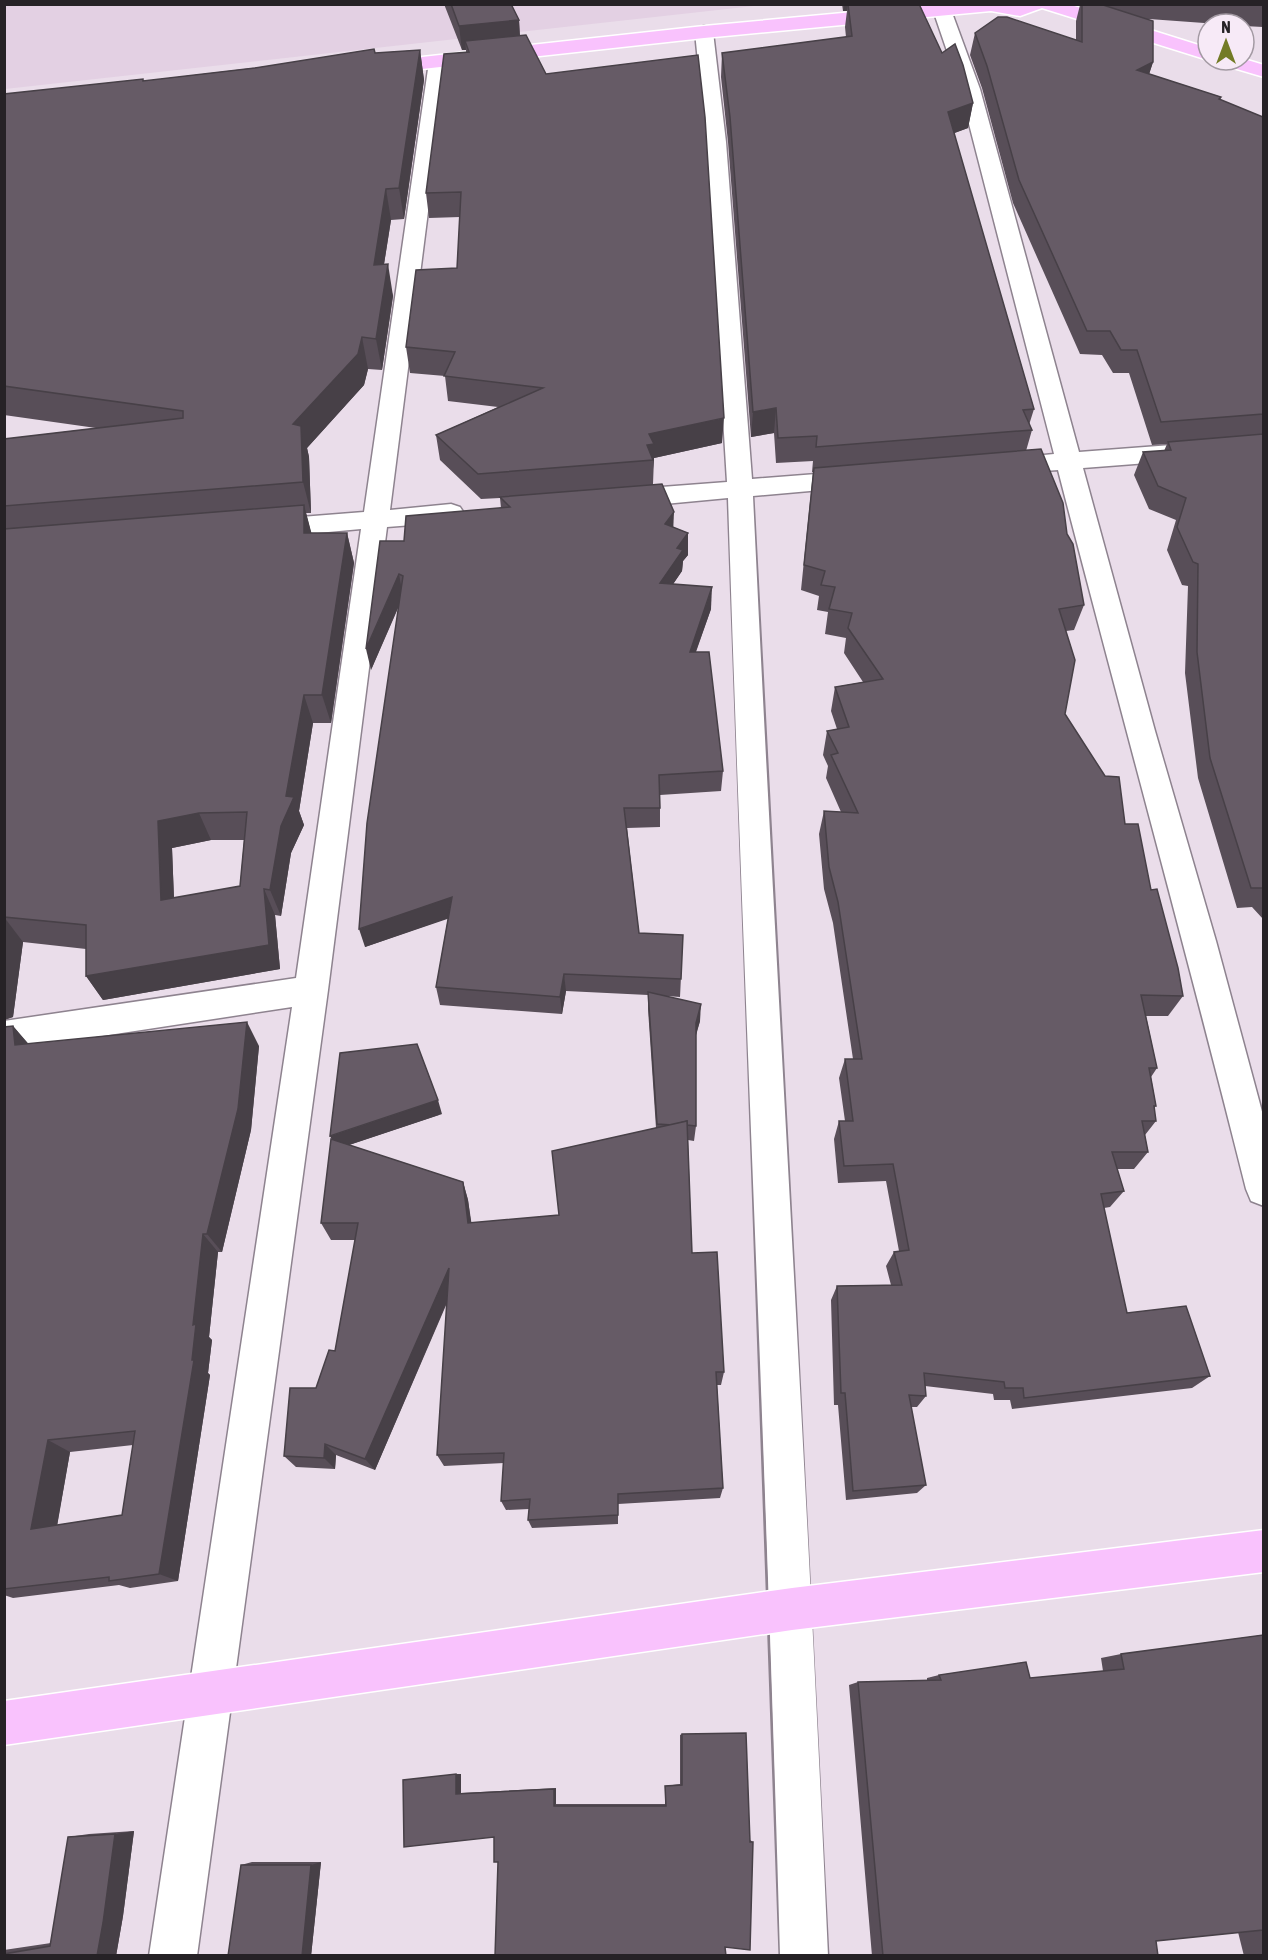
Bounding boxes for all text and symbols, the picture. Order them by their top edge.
north arrow [1196,12,1256,72]
text: N [1221,18,1231,36]

